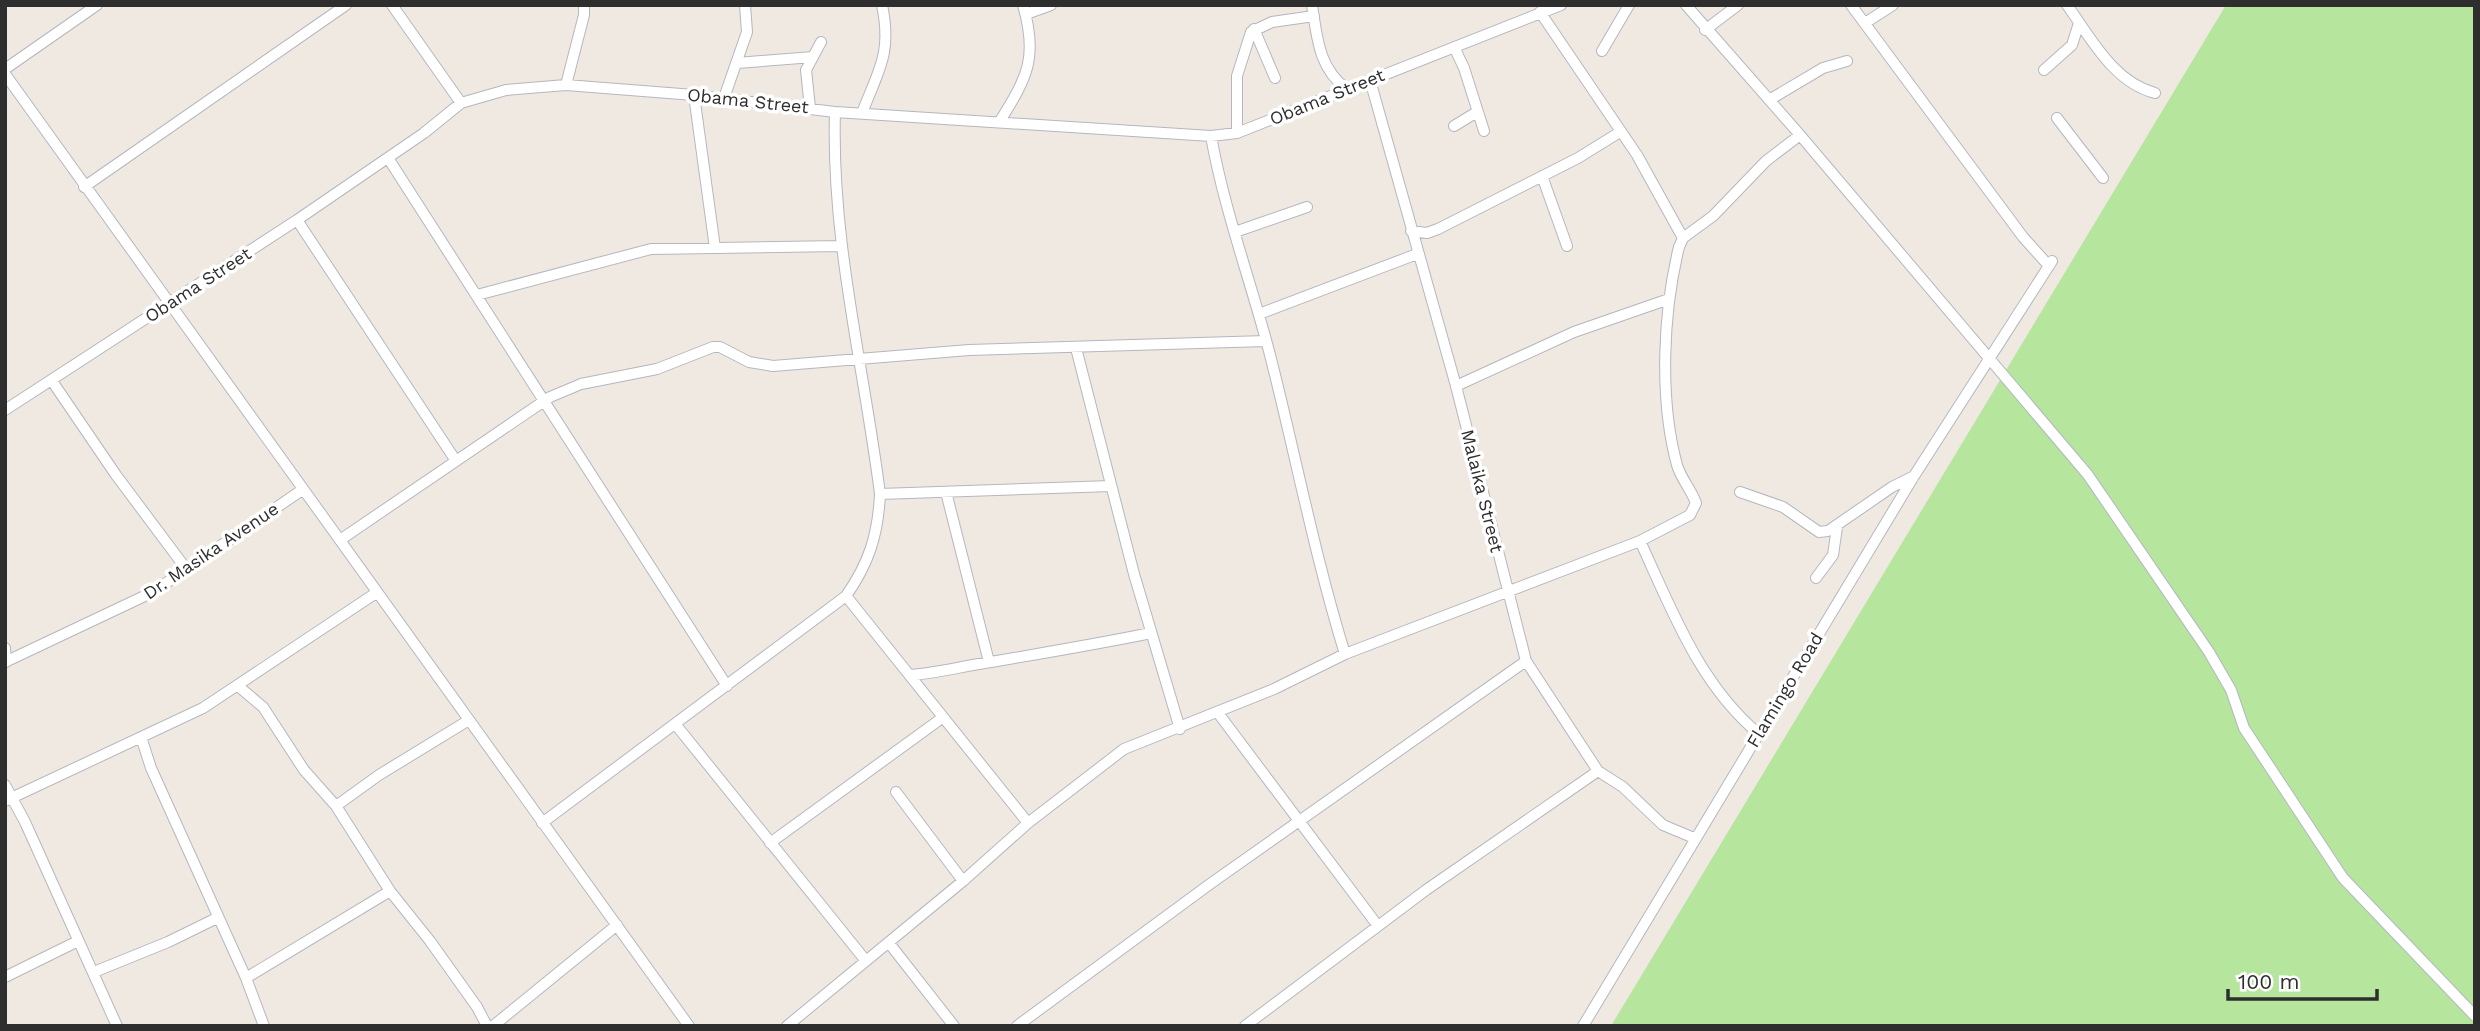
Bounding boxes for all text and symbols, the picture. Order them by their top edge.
street label: Obama Street [1266,64,1388,129]
street label: Obama Street [686,84,810,117]
street label: Obama Street [141,242,255,327]
street label: Malaika Street [1457,427,1508,555]
street label: Dr. Masika Avenue [139,498,282,604]
street label: Flamingo Road [1742,629,1827,751]
scale bar [2228,958,2377,1002]
text: 100 m [2238,969,2300,994]

